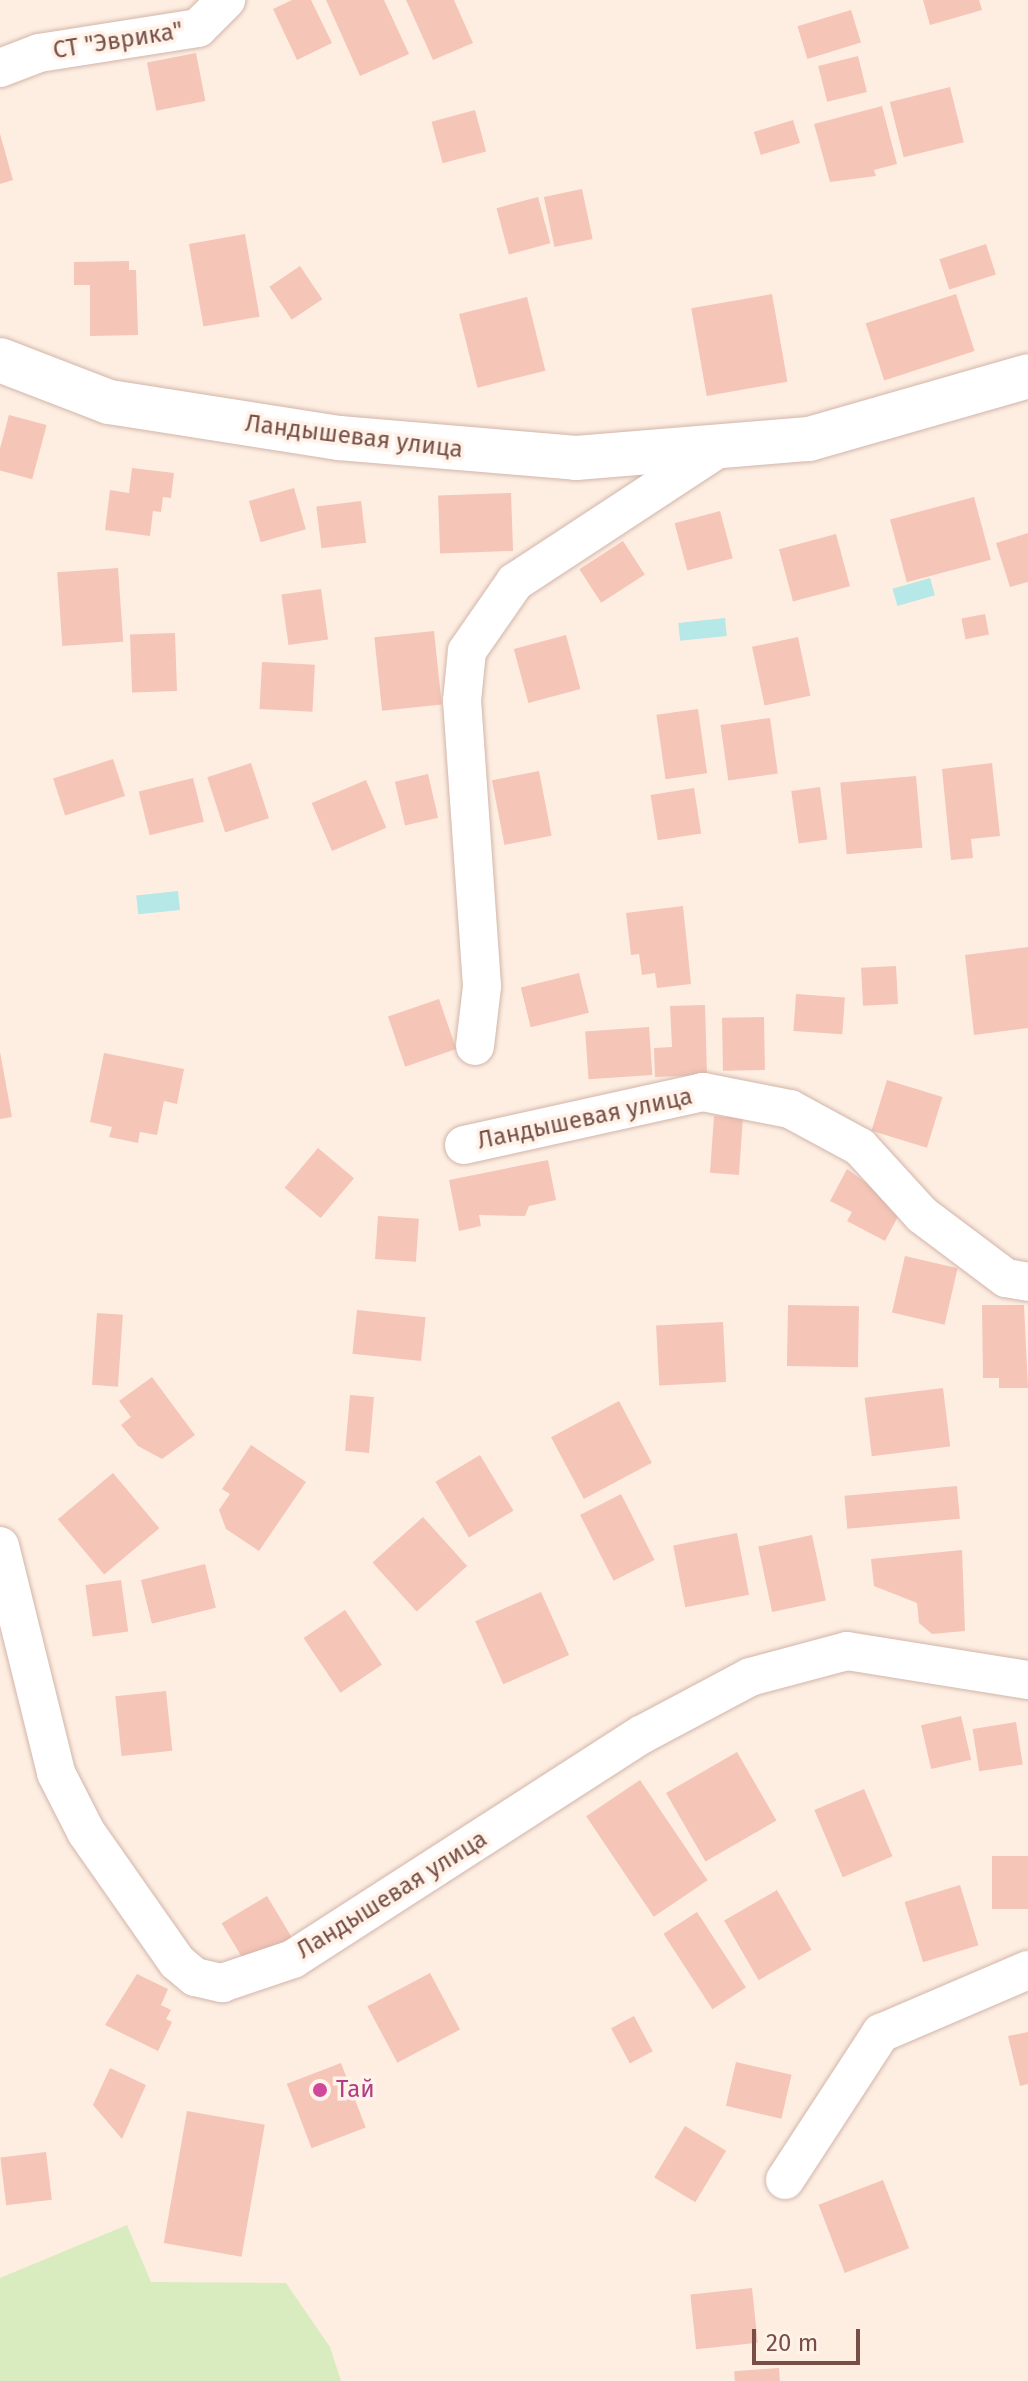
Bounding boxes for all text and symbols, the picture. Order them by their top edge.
street label: СТ "Эврика" [51,17,185,65]
street label: Ландышевая улица [244,409,464,465]
street label: Ландышевая улица [475,1082,695,1156]
street label: Ландышевая улица [291,1825,493,1965]
place label: Тай [336,2076,375,2104]
marker: Тай [311,2081,329,2099]
scale bar [756,2313,864,2363]
text: 20 m [766,2329,818,2357]

